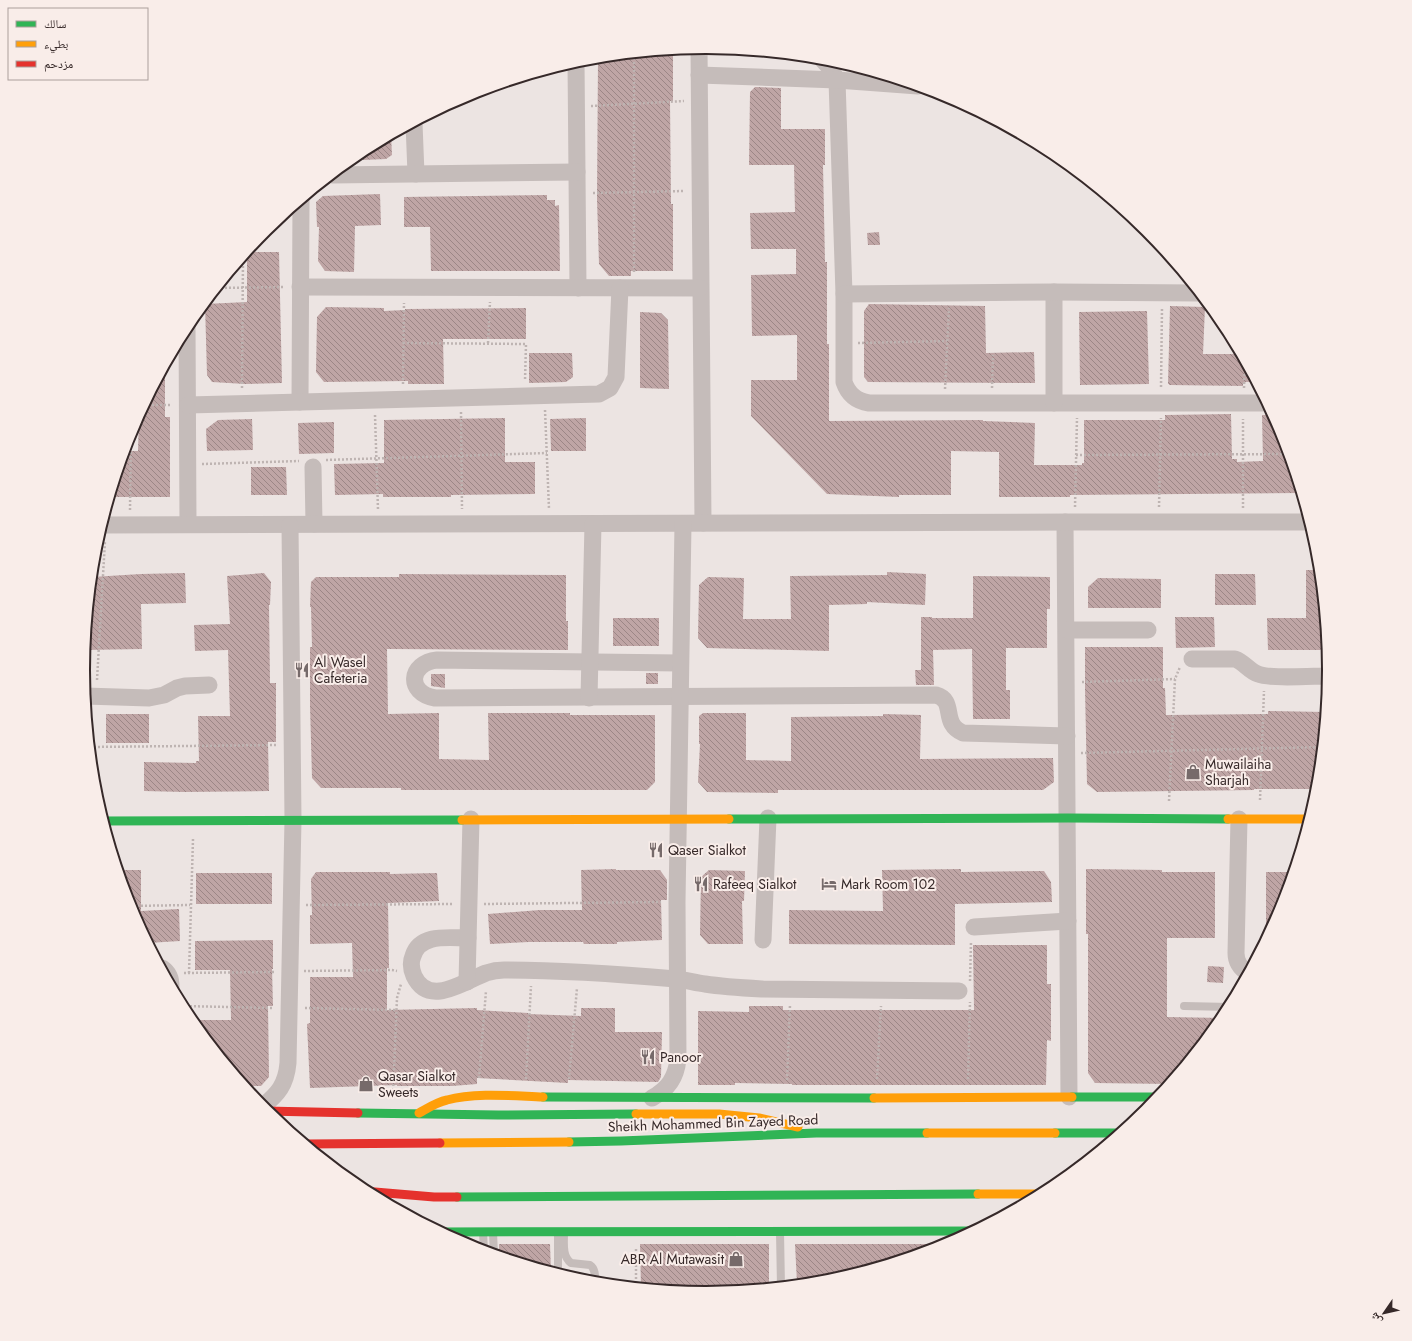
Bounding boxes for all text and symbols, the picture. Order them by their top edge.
legend [8,8,148,80]
text: سالك [44,15,66,33]
text: بطيء [44,35,68,54]
text: مزدحم [44,55,73,73]
place label: Al Wasel Cafeteria [314,652,367,688]
restaurant icon: Al Wasel Cafeteria [293,661,311,679]
place label: Muwailaiha Sharjah [1205,754,1271,790]
shop icon: Muwailaiha Sharjah [1184,763,1202,781]
place label: Qaser Sialkot [668,840,747,860]
restaurant icon: Qaser Sialkot [647,841,665,859]
place label: Rafeeq Sialkot [713,874,797,894]
place label: Mark Room 102 [841,874,935,894]
restaurant icon: Rafeeq Sialkot [692,875,710,893]
hotel icon: Mark Room 102 [820,875,838,893]
place label: Panoor [660,1047,702,1067]
restaurant icon: Panoor [639,1048,657,1066]
place label: Qasar Sialkot Sweets [378,1066,456,1102]
shop icon: Qasar Sialkot Sweets [357,1075,375,1093]
street label: Sheikh Mohammed Bin Zayed Road [607,1109,819,1137]
place label: ABR Al Mutawasit [621,1249,725,1269]
shop icon: ABR Al Mutawasit [727,1250,745,1268]
north arrow [1364,1293,1404,1333]
text: ش [1366,1309,1386,1328]

